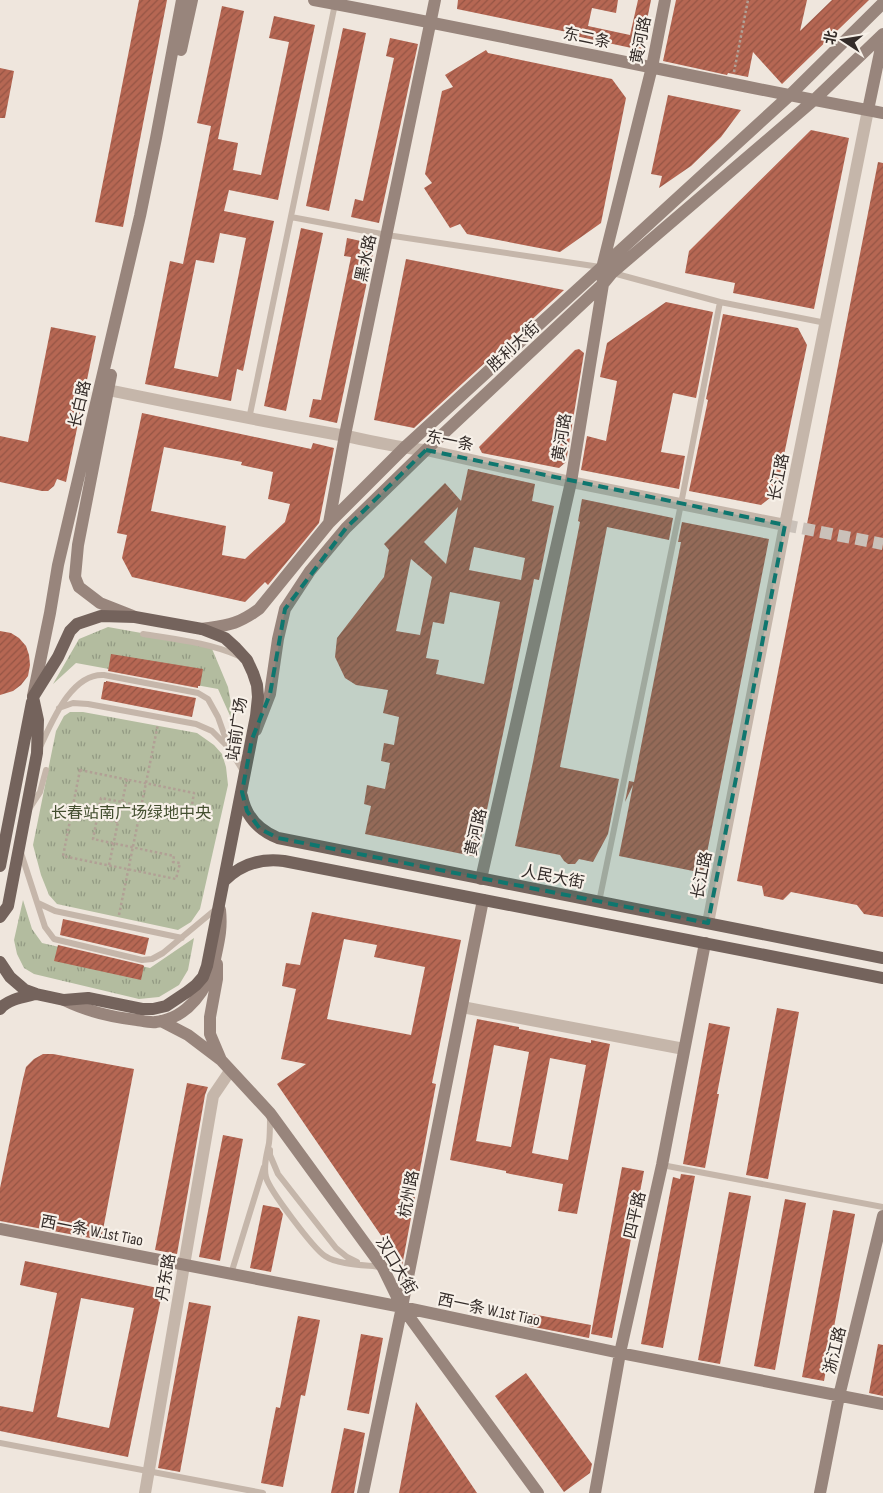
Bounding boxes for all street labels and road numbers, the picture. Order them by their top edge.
street label: 黄河路 [628,15,655,66]
street label: 东二条 [561,24,612,53]
street label: 黑水路 [352,233,381,284]
street label: 胜利大街 [484,318,544,376]
street label: 长白路 [66,379,95,430]
street label: 黄河路 [549,412,576,462]
street label: 东一条 [424,428,475,455]
street label: 长江路 [766,452,793,503]
street label: 站前广场 [224,696,251,762]
street label: 黄河路 [462,807,491,858]
street label: 长江路 [689,850,716,901]
street label: 人民大街 [519,862,586,893]
street label: 杭州路 [396,1169,423,1220]
street label: 四平路 [621,1190,650,1241]
street label: 西一条 W.1st Tiao [39,1212,145,1251]
street label: 汉口大街 [371,1233,420,1298]
street label: 丹东路 [153,1252,180,1303]
street label: 西一条 W.1st Tiao [436,1290,542,1331]
street label: 浙江路 [820,1325,850,1376]

